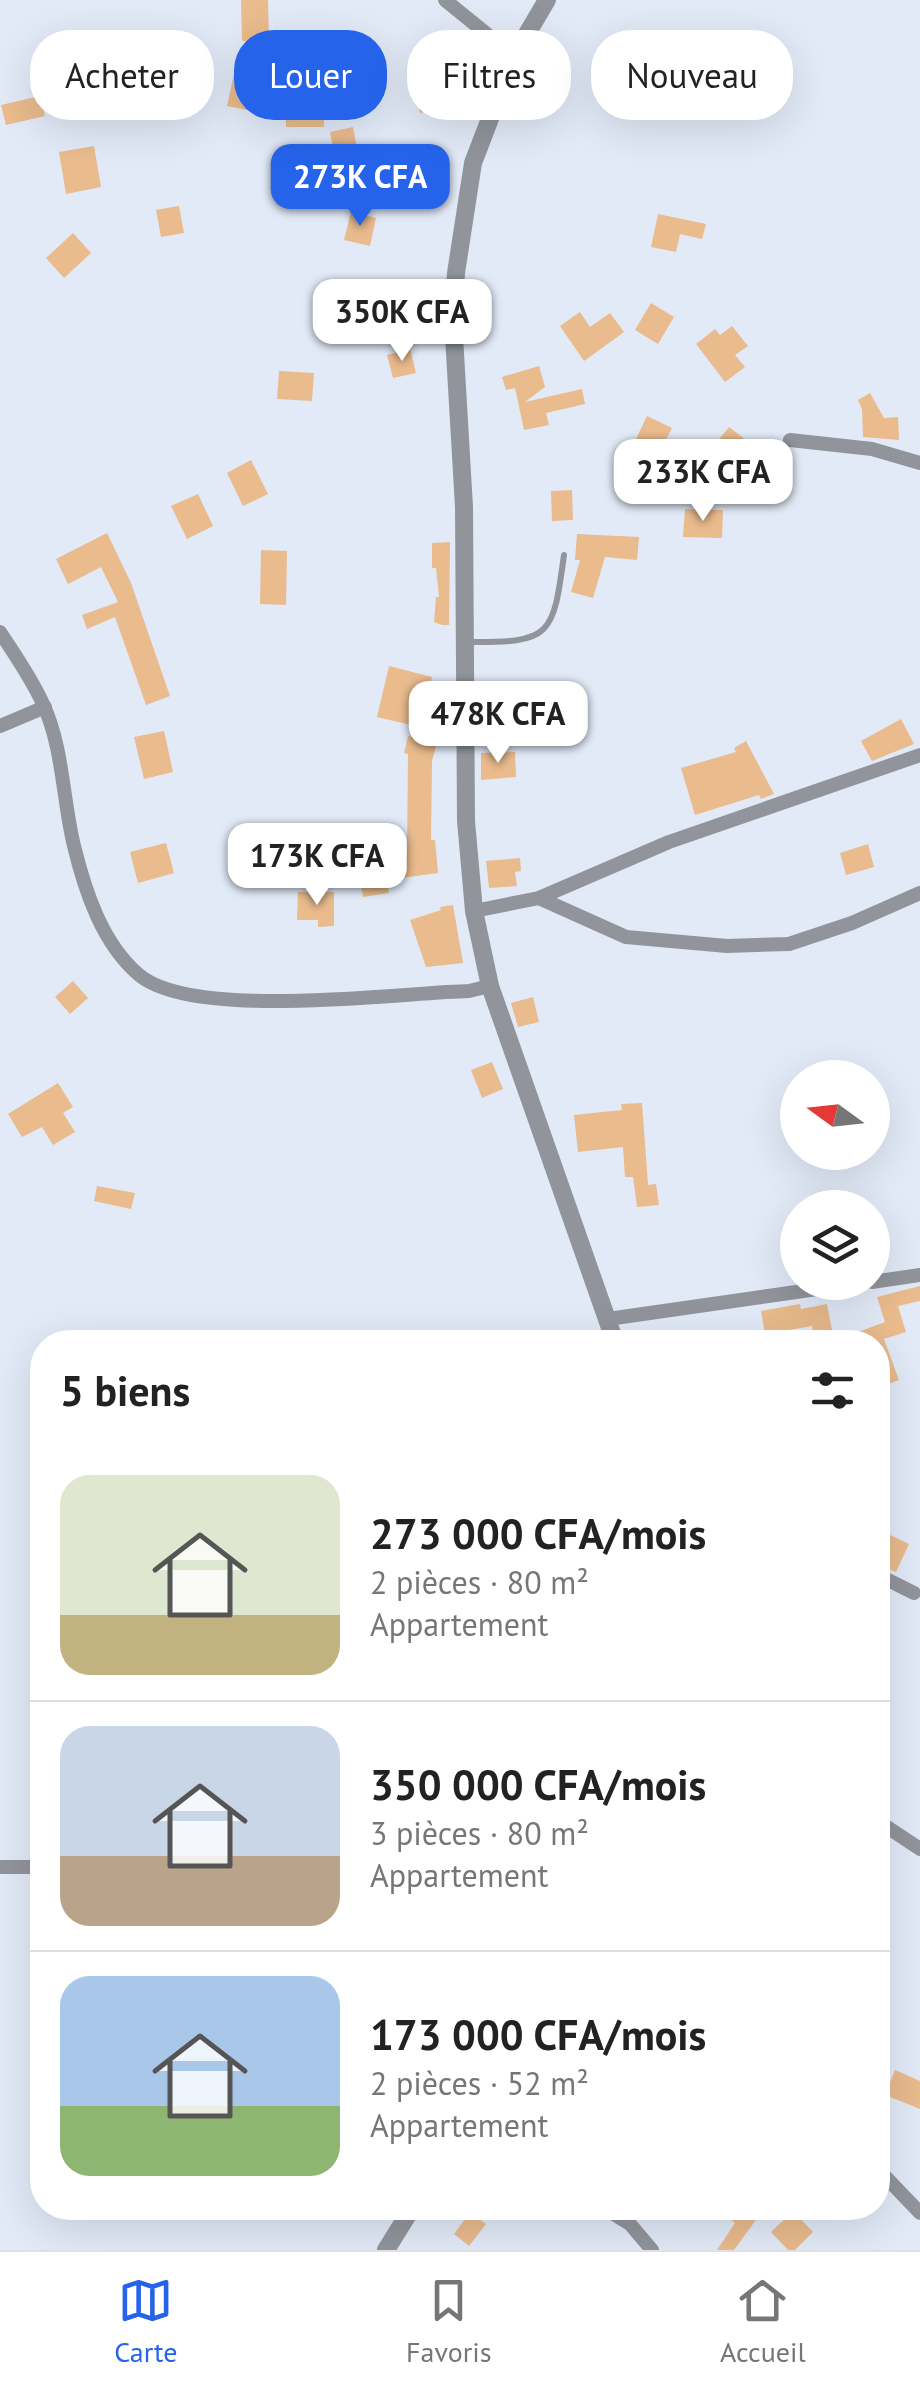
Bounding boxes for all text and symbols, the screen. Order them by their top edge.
chip: Acheter [30,30,214,120]
chip: Louer [234,30,387,120]
chip: Filtres [407,30,571,120]
chip: Nouveau [591,30,793,120]
pin: 273K CFA [257,144,463,229]
text: 273K CFA [293,155,427,197]
pin: 350K CFA [299,279,505,364]
text: 350K CFA [335,290,469,332]
pin: 233K CFA [600,439,806,524]
text: 233K CFA [636,450,770,492]
pin: 478K CFA [395,681,601,766]
text: 478K CFA [431,692,565,734]
pin: 173K CFA [214,823,420,908]
text: 173K CFA [250,834,384,876]
north arrow [780,1060,890,1170]
map controls [780,1060,890,1300]
button: layers [780,1190,890,1300]
text: 5 biens [60,1363,190,1418]
icon: filters [805,1363,860,1418]
text: 273 000 CFA/mois [370,1506,706,1561]
icon: home [140,1515,260,1635]
text: 2 pièces · 80 m² [370,1561,589,1603]
text: Appartement [370,1603,548,1645]
text: 350 000 CFA/mois [370,1757,706,1812]
icon: home [140,1766,260,1886]
text: 3 pièces · 80 m² [370,1812,589,1854]
text: Appartement [370,1854,548,1896]
text: 173 000 CFA/mois [370,2007,706,2062]
icon: home [140,2016,260,2136]
text: 2 pièces · 52 m² [370,2062,589,2104]
text: Appartement [370,2104,548,2146]
tab: Carte [114,2273,177,2370]
tab: Favoris [406,2273,491,2370]
tab: Accueil [720,2273,806,2370]

